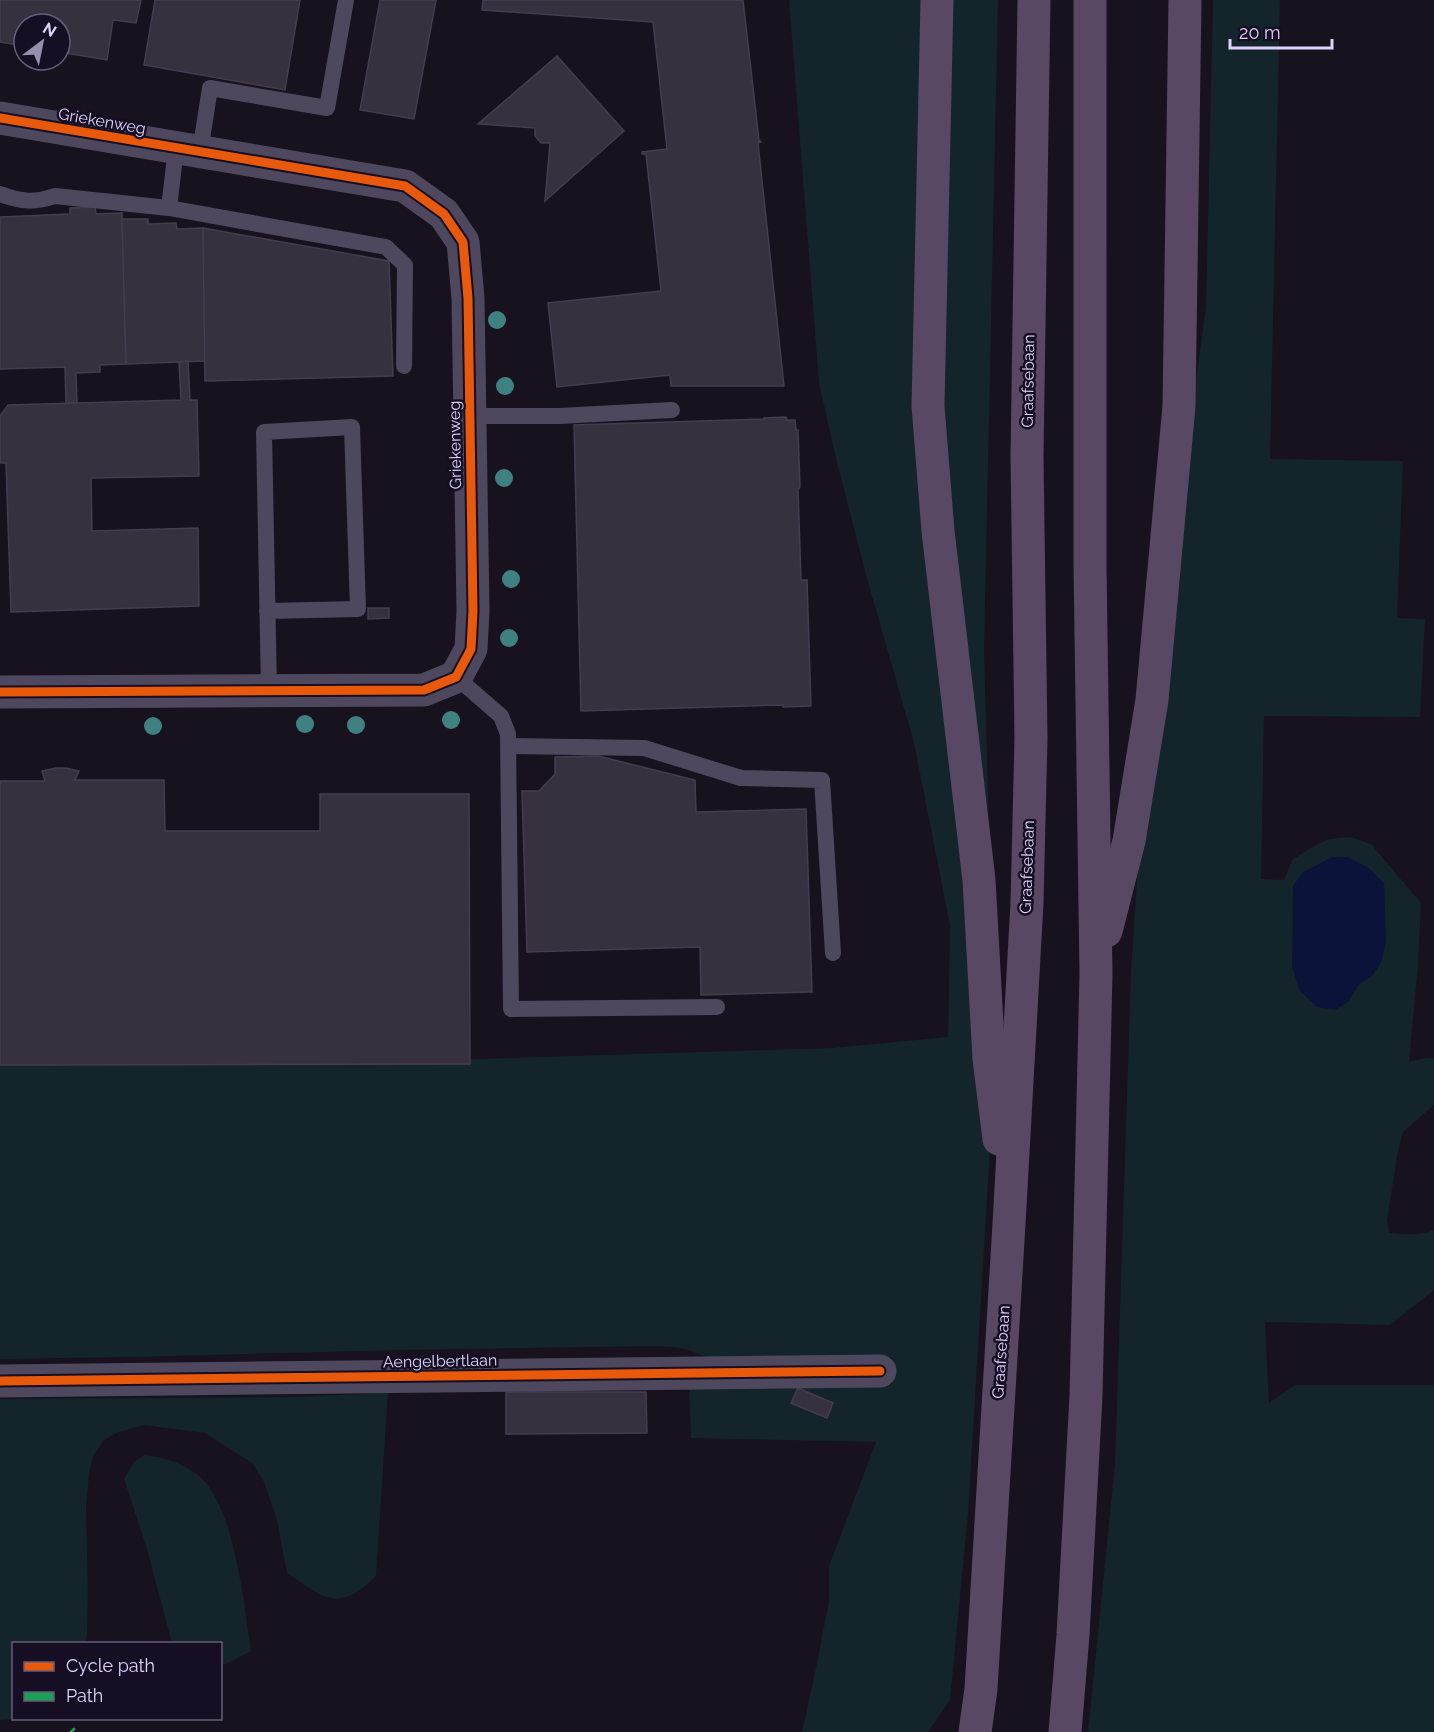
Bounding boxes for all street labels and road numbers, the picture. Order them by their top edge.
street label: Griekenweg [57,104,147,138]
street label: Graafsebaan [1018,334,1038,428]
street label: Griekenweg [445,401,465,489]
street label: Graafsebaan [1016,820,1038,914]
street label: Graafsebaan [988,1305,1014,1399]
street label: Aengelbertlaan [383,1351,497,1371]

